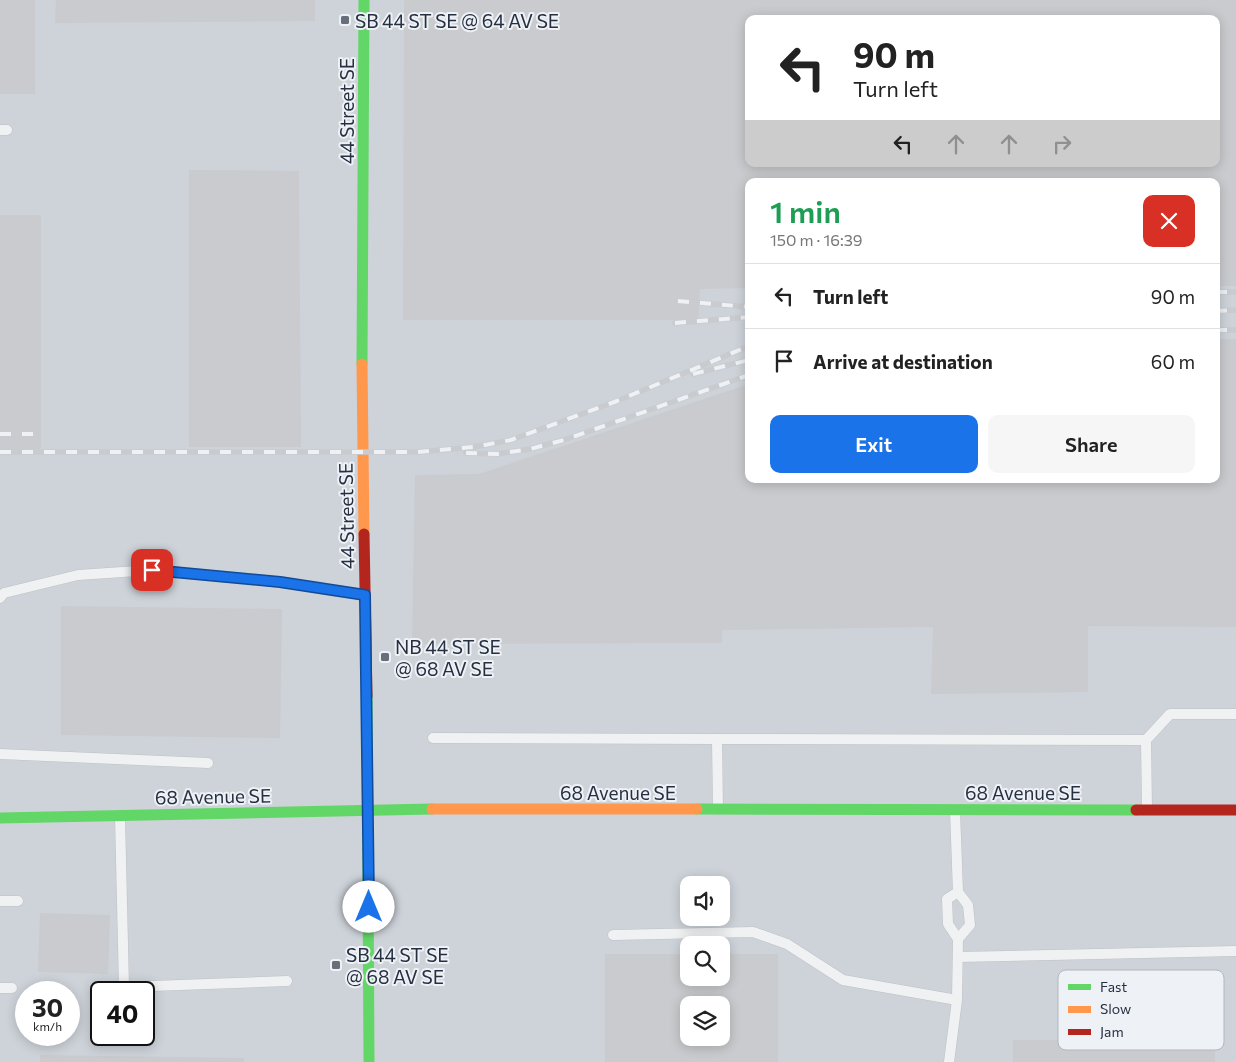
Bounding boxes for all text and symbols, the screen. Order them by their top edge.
place label: SB 44 ST SE @ 64 AV SE [355,9,559,32]
marker: SB 44 ST SE @ 64 AV SE [339,14,351,26]
text: 90 m [853,32,935,75]
icon: left [770,35,835,100]
street label: 44 Street SE [335,58,358,164]
text: Turn left [853,75,938,102]
icon: left [889,130,917,158]
icon: ahead [942,130,970,158]
icon: ahead [995,130,1023,158]
icon: right [1048,130,1076,158]
text: 1 min [770,192,841,229]
button: close [1143,195,1195,247]
text: 150 m · 16:39 [770,230,863,249]
icon: left [770,282,798,310]
text: Turn left [813,285,888,308]
text: 90 m [1151,285,1195,308]
icon: arrive [770,347,798,375]
text: Arrive at destination [813,350,993,373]
text: 60 m [1151,350,1195,373]
button: Exit [770,415,978,473]
button: Share [988,415,1195,473]
street label: 44 Street SE [334,463,358,569]
pin [131,549,173,591]
icon: arrive [138,556,166,584]
place label: NB 44 ST SE @ 68 AV SE [395,635,501,680]
marker: NB 44 ST SE @ 68 AV SE [379,651,391,663]
street label: 68 Avenue SE [560,781,676,804]
street label: 68 Avenue SE [965,781,1081,804]
street label: 68 Avenue SE [155,783,271,809]
map controls [680,876,730,1046]
button: sound [680,876,730,926]
position arrow [342,880,394,932]
button: search [680,936,730,986]
place label: SB 44 ST SE @ 68 AV SE [346,943,449,988]
marker: SB 44 ST SE @ 68 AV SE [330,959,342,971]
legend [1058,970,1224,1050]
text: Fast [1100,978,1127,995]
speed limit sign: 40 [90,981,155,1046]
text: 30 [32,992,63,1022]
button: layers [680,996,730,1046]
text: Slow [1100,1000,1131,1017]
text: km/h [33,1019,62,1033]
text: Jam [1100,1023,1124,1040]

